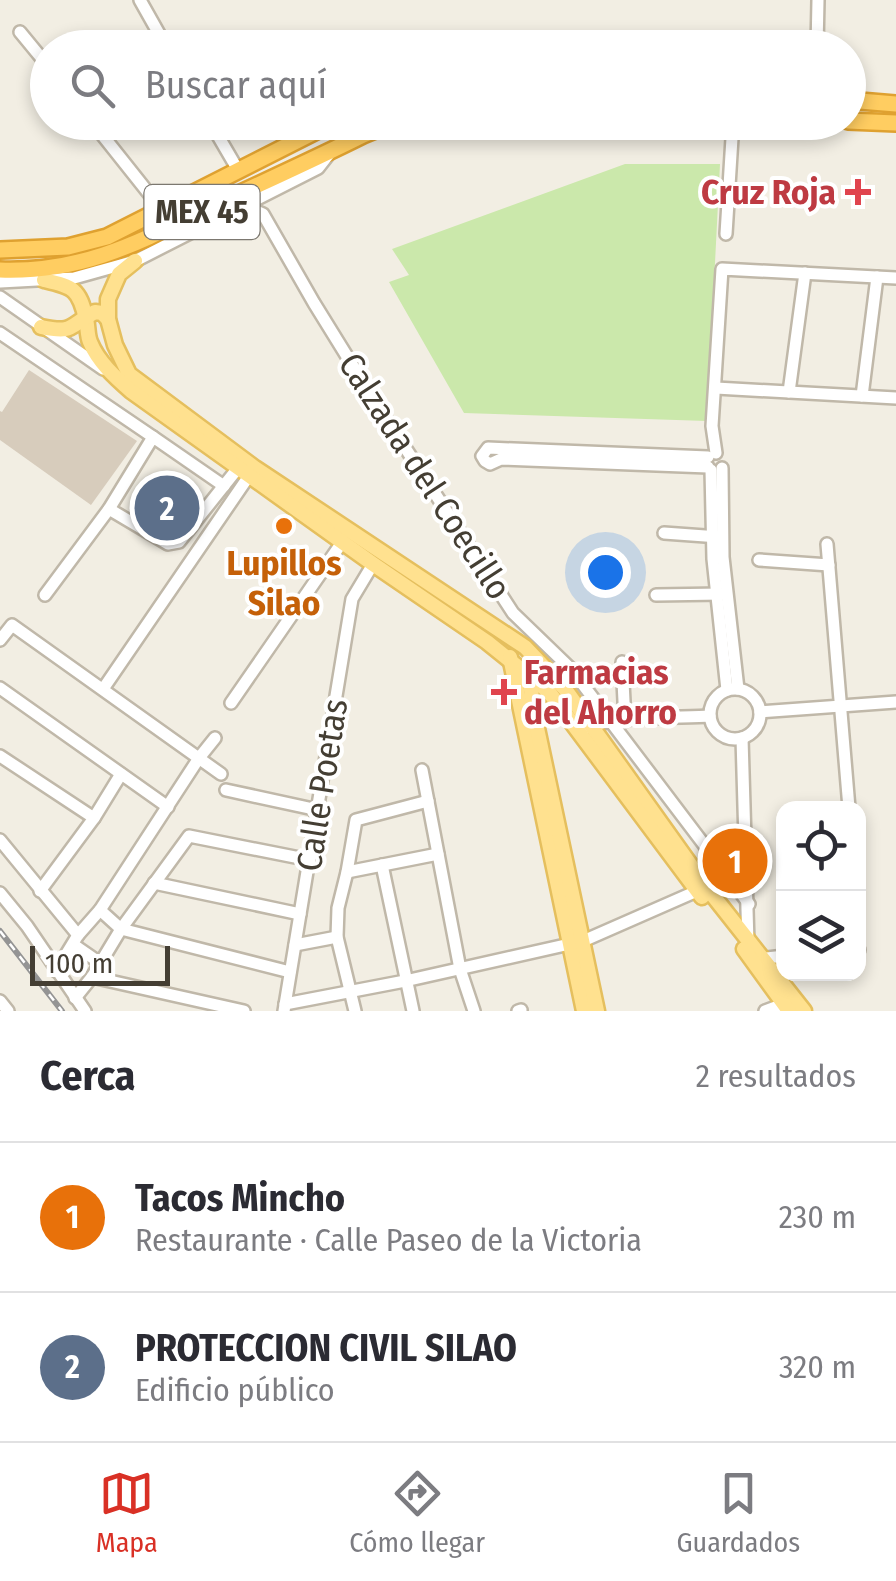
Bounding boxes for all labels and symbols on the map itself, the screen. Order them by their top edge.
place label: Cruz Roja [701,171,836,213]
marker: Cruz Roja [845,179,871,205]
road number: MEX 45 [144,185,260,239]
street label: Calzada del Coecillo [330,345,520,607]
pin: 2 [134,470,200,546]
marker: Lupillos Silao [273,515,295,537]
place label: Lupillos Silao [227,542,341,624]
your location [580,547,631,598]
place label: Farmacias del Ahorro [524,651,677,733]
marker: Farmacias del Ahorro [493,681,515,703]
street label: Calle Poetas [288,696,356,874]
pin: 1 [702,824,768,898]
scale bar [30,941,170,986]

